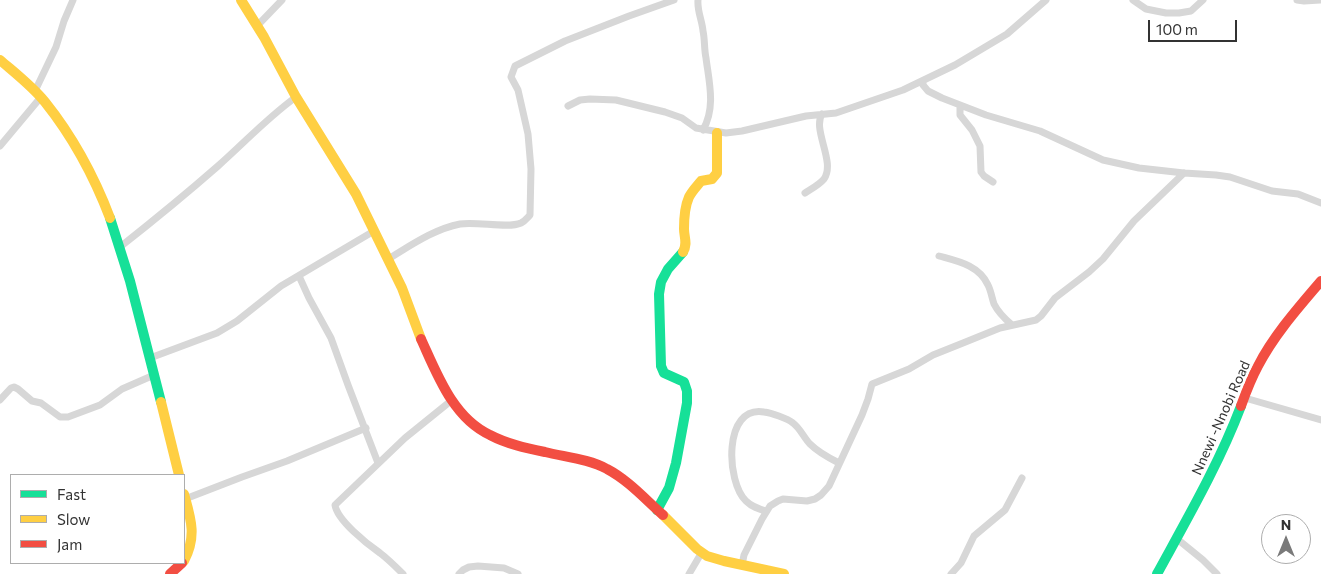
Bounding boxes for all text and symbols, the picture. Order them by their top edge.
scale bar [1151,10,1240,42]
text: 100 m [1156,20,1198,38]
street label: Nnewi -Nnobi Road [1188,358,1254,478]
legend [10,474,185,564]
text: Fast [57,485,86,503]
text: Slow [57,510,90,528]
north arrow [1261,514,1311,564]
text: N [1281,516,1291,533]
text: Jam [57,535,82,553]

